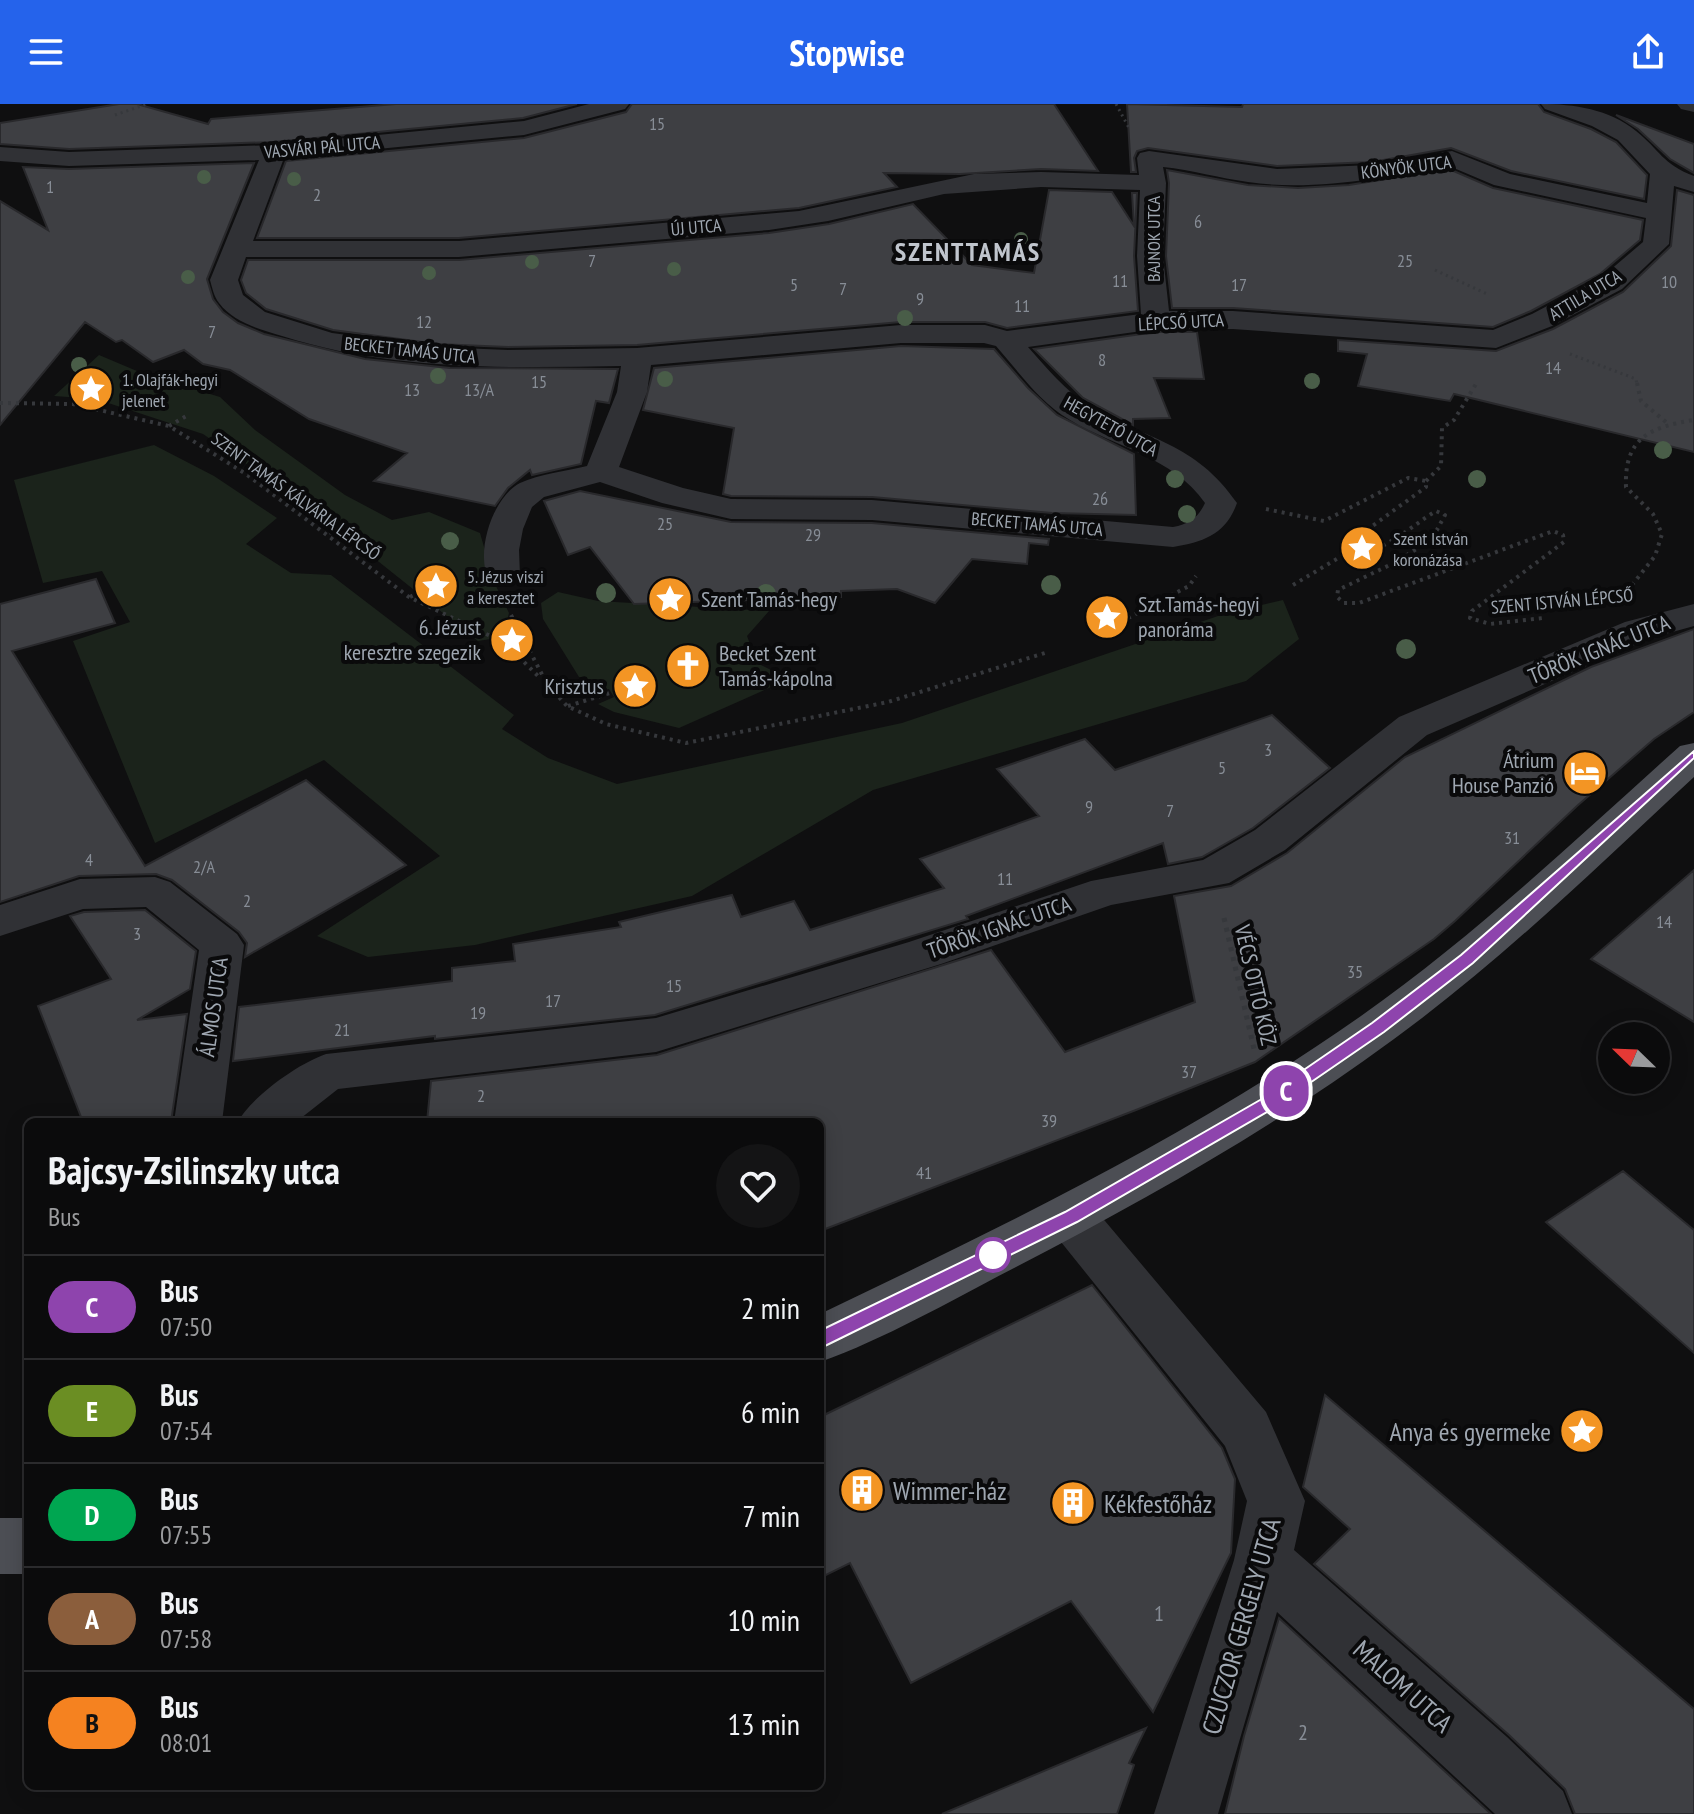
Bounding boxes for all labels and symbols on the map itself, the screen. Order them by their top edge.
house number: 15 [649,112,665,135]
street label: VASVÁRI PÁL UTCA [262,130,381,164]
street label: KÖNYÖK UTCA [1359,150,1453,184]
house number: 1 [46,175,54,198]
house number: 2 [313,183,321,206]
street label: BAJNOK UTCA [1142,195,1165,282]
house number: 6 [1194,210,1202,233]
street label: ÚJ UTCA [670,213,723,241]
district label: SZENTTAMÁS [895,235,1041,268]
house number: 7 [588,249,596,272]
house number: 25 [1397,249,1413,272]
street label: ATTILA UTCA [1545,264,1626,326]
house number: 11 [1112,269,1128,292]
house number: 10 [1661,270,1677,293]
house number: 5 [790,273,798,296]
house number: 17 [1231,273,1247,296]
house number: 7 [839,277,847,300]
house number: 9 [916,287,924,310]
house number: 11 [1014,294,1030,317]
street label: LÉPCSŐ UTCA [1138,308,1225,336]
house number: 12 [416,310,432,333]
house number: 7 [208,320,216,343]
street label: BECKET TAMÁS UTCA [343,332,477,368]
house number: 8 [1098,348,1106,371]
house number: 14 [1545,356,1561,379]
place icon: 1. Olajfák-hegyi jelenet [67,365,115,413]
place label: 1. Olajfák-hegyi jelenet [122,368,218,412]
house number: 15 [531,370,547,393]
house number: 13 [404,378,420,401]
house number: 13/A [464,378,494,401]
street label: HEGYTETŐ UTCA [1060,391,1162,461]
street label: SZENT TAMÁS KÁLVÁRIA LÉPCSŐ [207,427,385,565]
house number: 26 [1092,487,1108,510]
street label: BECKET TAMÁS UTCA [970,507,1104,541]
house number: 25 [657,512,673,535]
house number: 29 [805,523,821,546]
place icon: Szent István koronázása [1338,524,1386,572]
place label: Szent István koronázása [1393,527,1468,571]
place icon: 5. Jézus viszi a keresztet [412,562,460,610]
place label: 5. Jézus viszi a keresztet [467,565,544,609]
place icon: Szent Tamás-hegy [646,575,694,623]
street label: SZENT ISTVÁN LÉPCSŐ [1490,583,1634,619]
place label: Szent Tamás-hegy [701,585,838,613]
place label: Szt.Tamás-hegyi panoráma [1138,590,1260,643]
place icon: Szt.Tamás-hegyi panoráma [1083,593,1131,641]
street label: TÖRÖK IGNÁC UTCA [1524,608,1674,690]
place label: 6. Jézust keresztre szegezik [344,613,481,666]
place icon: 6. Jézust keresztre szegezik [488,616,536,664]
place label: Becket Szent Tamás-kápolna [719,639,833,692]
church icon: Becket Szent Tamás-kápolna [664,642,712,690]
place icon: Krisztus [611,662,659,710]
place label: Krisztus [544,672,604,700]
house number: 3 [1264,738,1272,761]
place label: Átrium House Panzió [1452,746,1554,799]
hotel icon: Átrium House Panzió [1561,749,1609,797]
house number: 5 [1218,756,1226,779]
house number: 9 [1085,795,1093,818]
house number: 7 [1166,799,1174,822]
house number: 31 [1504,826,1520,849]
house number: 4 [85,848,93,871]
house number: 2/A [193,855,215,878]
house number: 11 [997,867,1013,890]
house number: 2 [243,889,251,912]
street label: TÖRÖK IGNÁC UTCA [923,889,1075,965]
house number: 14 [1656,910,1672,933]
street label: VÉCS OTTÓ KÖZ [1228,921,1284,1048]
house number: 3 [133,922,141,945]
street label: ÁLMOS UTCA [192,955,234,1059]
house number: 35 [1347,960,1363,983]
house number: 15 [666,974,682,997]
house number: 17 [545,989,561,1012]
house number: 19 [470,1001,486,1024]
house number: 21 [334,1018,350,1041]
north arrow [1598,1022,1670,1094]
house number: 37 [1181,1060,1197,1083]
line badge: C [1260,1065,1312,1117]
house number: 2 [477,1084,485,1107]
house number: 39 [1041,1109,1057,1132]
house number: 41 [916,1161,932,1184]
unlabelled marker [976,1238,1010,1272]
place icon: Anya és gyermeke [1558,1407,1606,1455]
place label: Anya és gyermeke [1389,1415,1551,1448]
building icon: Wimmer-ház [838,1466,886,1514]
place label: Wimmer-ház [893,1474,1007,1507]
building icon: Kékfestőház [1049,1479,1097,1527]
place label: Kékfestőház [1104,1487,1212,1520]
street label: CZUCZOR GERGELY UTCA [1194,1513,1288,1738]
house number: 1 [1154,1599,1164,1627]
street label: MALOM UTCA [1347,1633,1460,1740]
house number: 2 [1298,1718,1308,1746]

